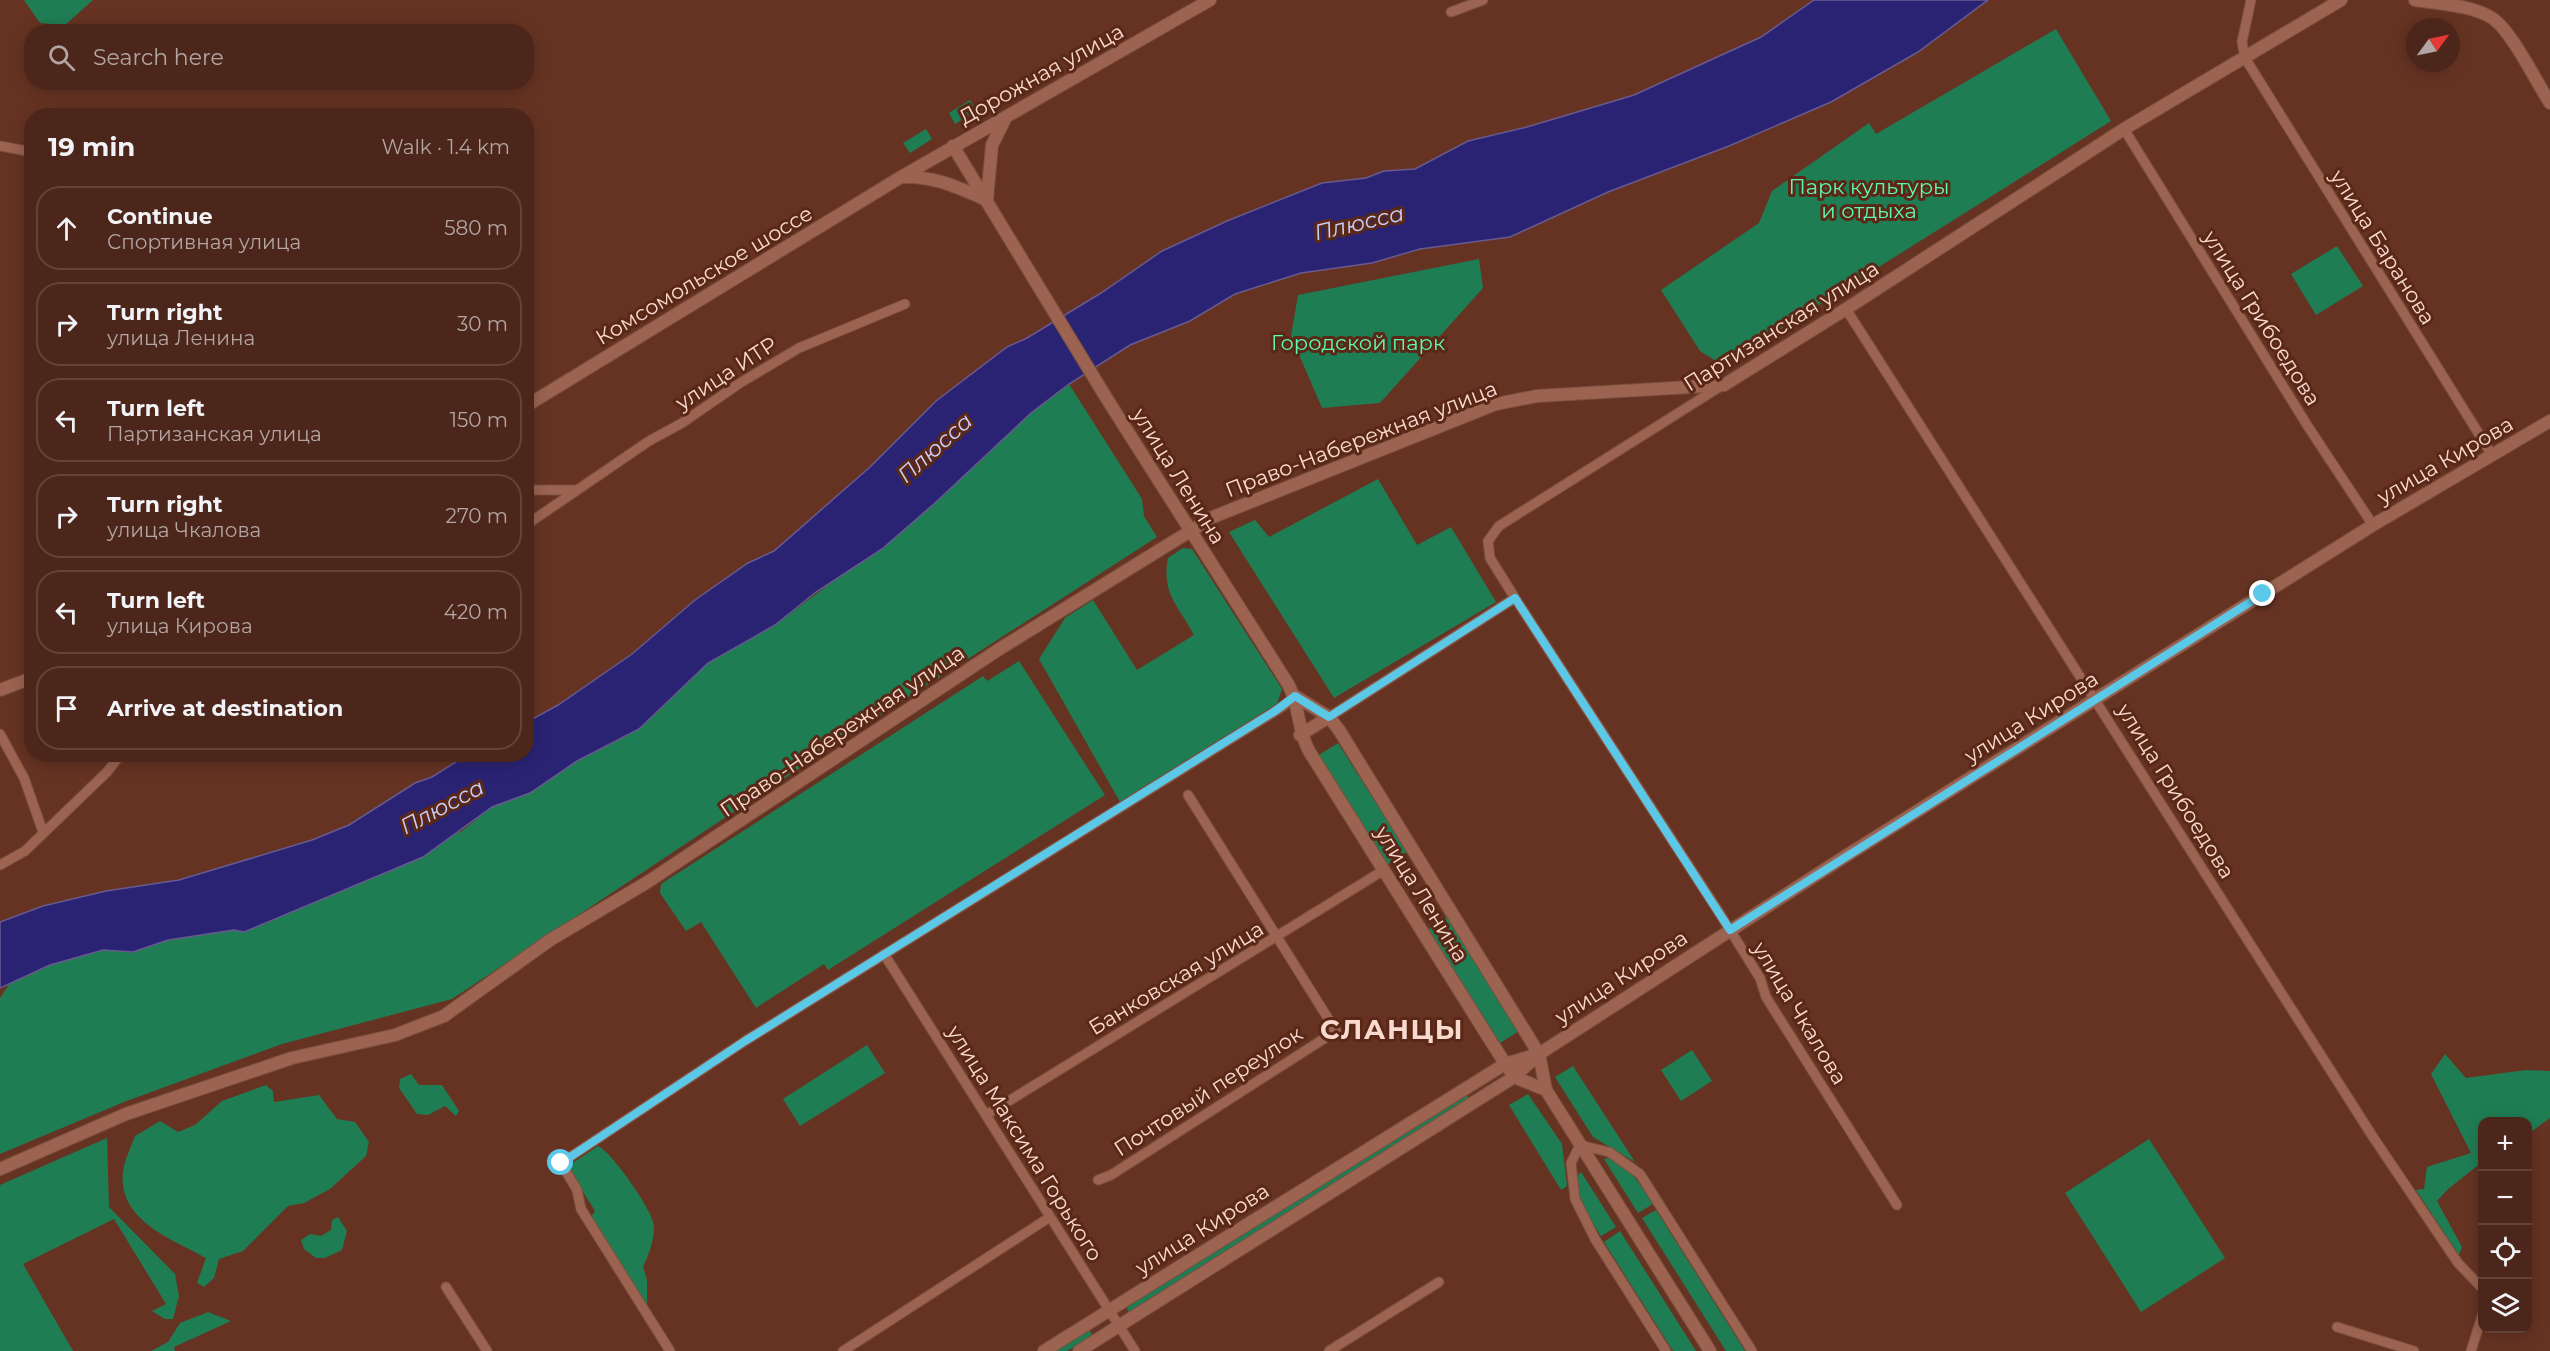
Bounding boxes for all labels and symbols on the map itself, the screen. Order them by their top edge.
street label: Дорожная улица [954,18,1128,130]
north arrow [2406,18,2460,72]
street label: улица Баранова [2325,164,2441,329]
park label: Парк культуры и отдыха [1788,174,1950,223]
street label: Комсомольское шоссе [591,200,817,350]
water label: Плюсса [1311,200,1407,246]
street label: улица Грибоедова [2198,225,2326,410]
street label: Партизанская улица [1679,256,1883,396]
park label: Городской парк [1271,330,1445,355]
street label: улица ИТР [670,331,781,416]
street label: Право-Набережная улица [1222,376,1500,502]
street label: улица Ленина [1127,403,1231,549]
water label: Плюсса [892,407,978,489]
street label: улица Кирова [2372,411,2517,510]
route end [2249,580,2275,606]
street label: Право-Набережная улица [715,640,969,822]
street label: улица Кирова [1959,666,2102,769]
street label: улица Грибоедова [2112,698,2240,883]
water label: Плюсса [395,774,489,840]
street label: улица Ленина [1370,821,1474,967]
street label: Банковская улица [1084,916,1268,1040]
street label: улица Кирова [1549,925,1692,1030]
street label: улица Чкалова [1747,936,1852,1089]
district label: СЛАНЦЫ [1320,1013,1464,1046]
street label: улица Максима Горького [942,1020,1108,1265]
street label: Почтовый переулок [1109,1021,1307,1161]
route start [547,1149,573,1175]
street label: улица Кирова [1130,1178,1273,1281]

